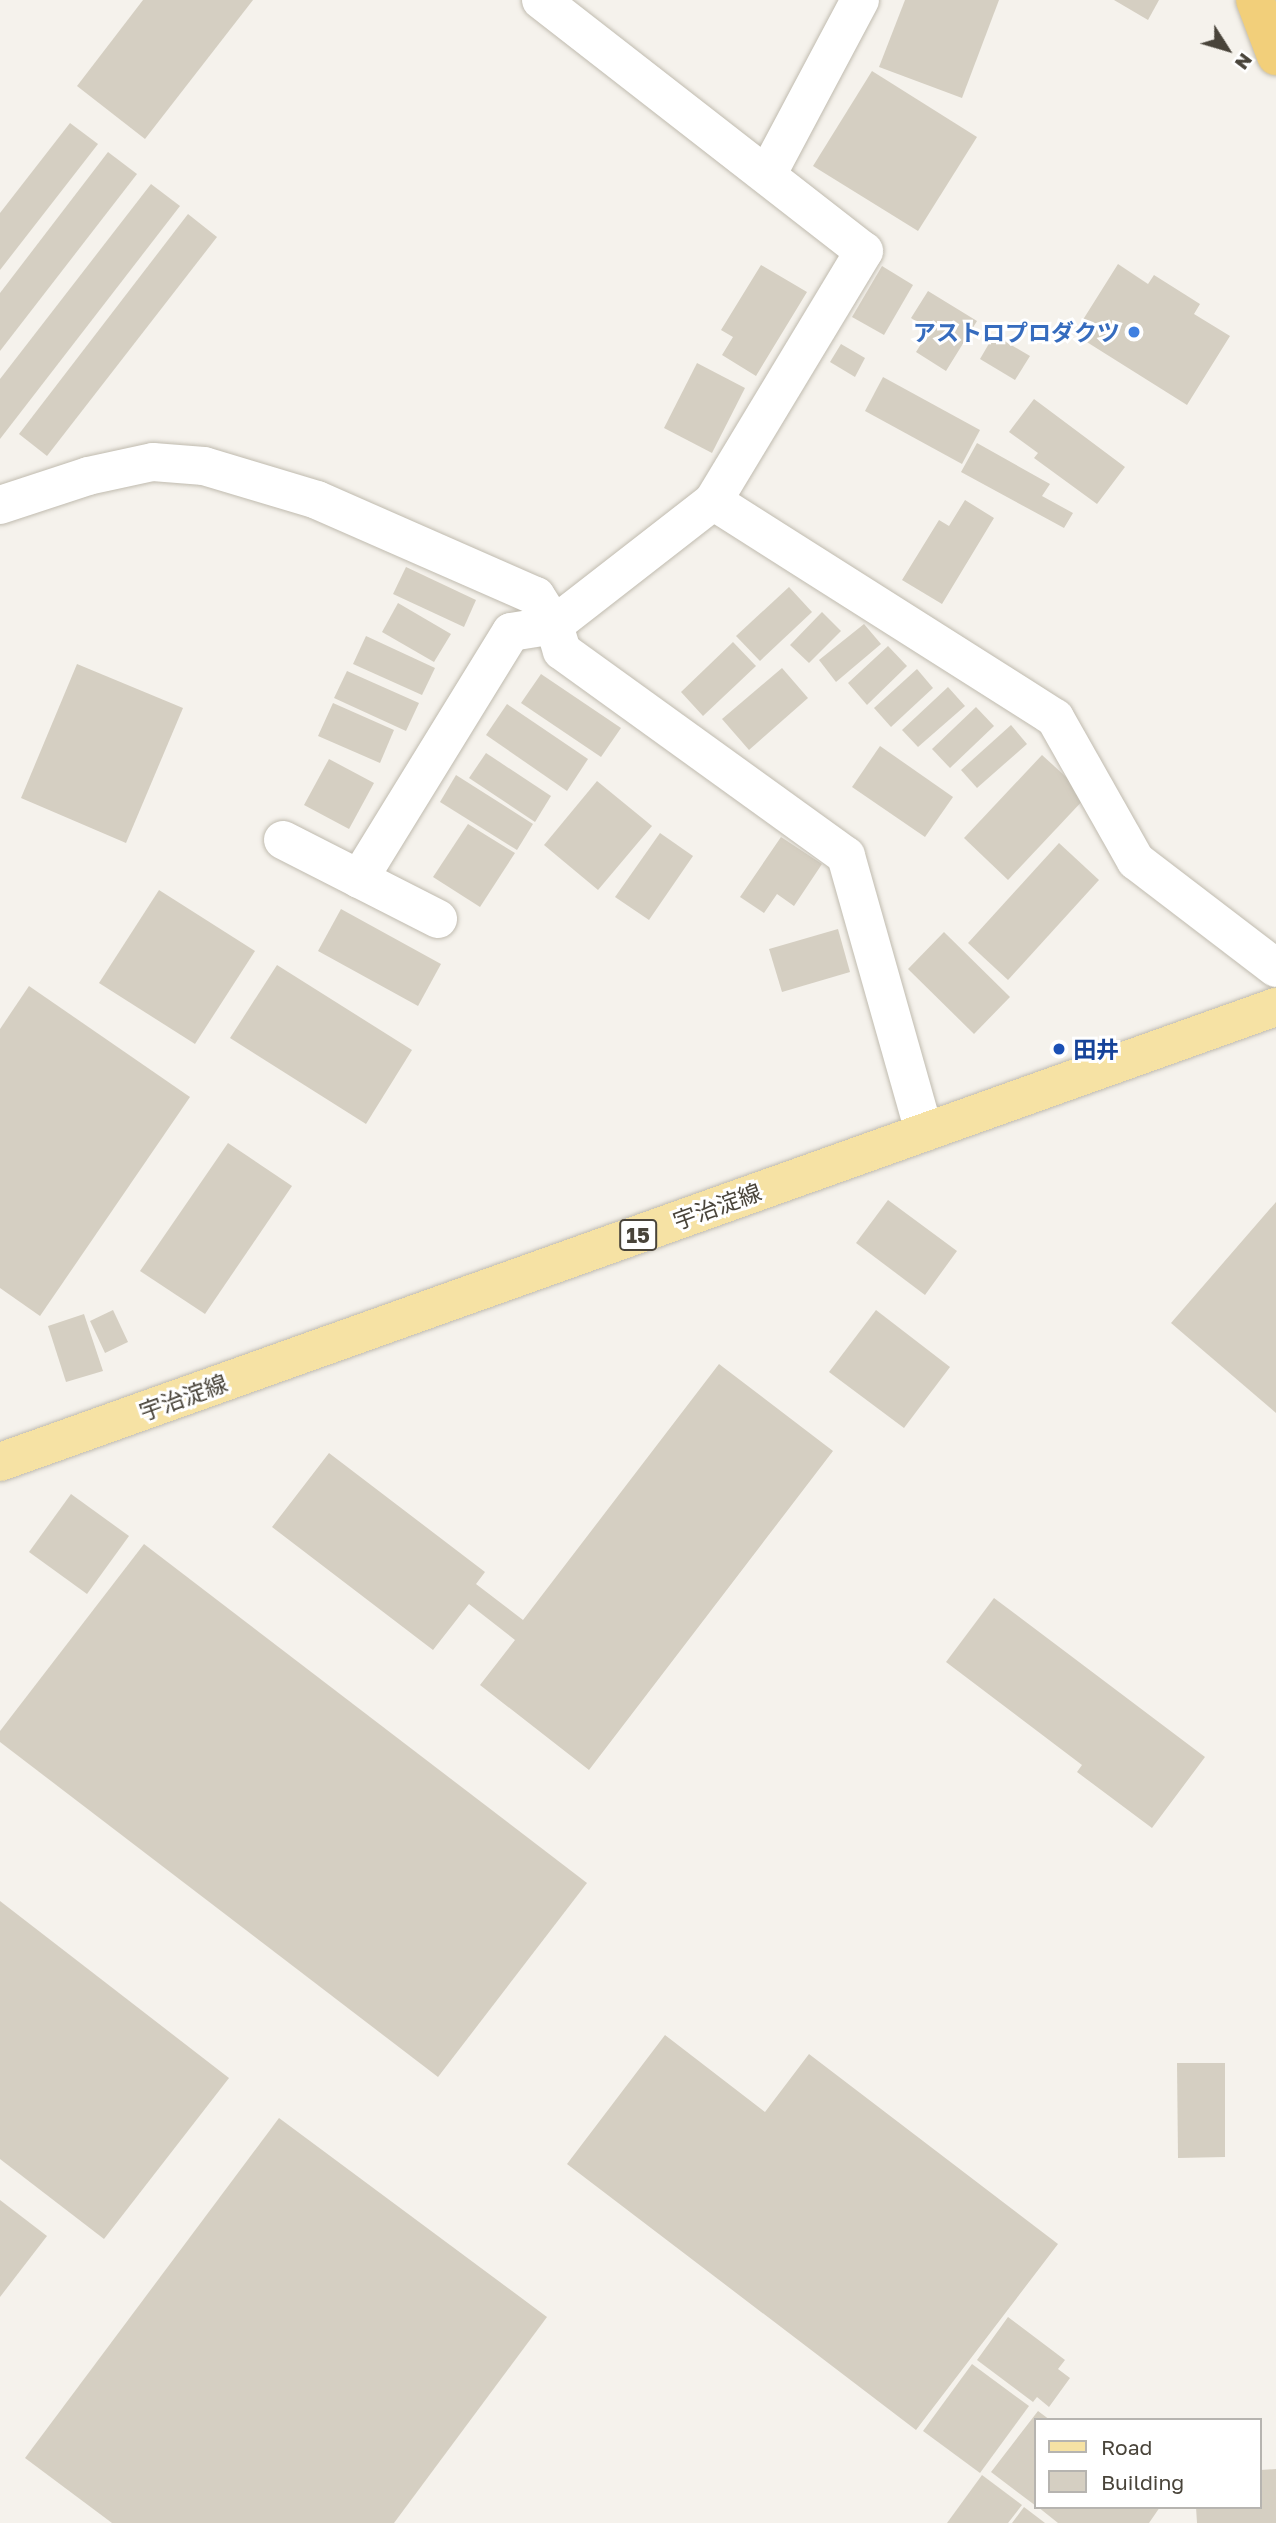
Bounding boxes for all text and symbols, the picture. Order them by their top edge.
north arrow [1192,14,1262,84]
text: N [1231,49,1258,75]
place label: アストロプロダクツ [913,318,1120,346]
marker: アストロプロダクツ [1126,324,1142,340]
place label: 田井 [1073,1035,1119,1063]
marker: 田井 [1051,1041,1067,1057]
street label: 宇治淀線 [669,1177,765,1235]
road number: 15 [619,1218,657,1252]
street label: 宇治淀線 [135,1368,231,1426]
legend [1034,2418,1262,2509]
text: Road [1101,2434,1152,2460]
text: Building [1101,2469,1184,2495]

